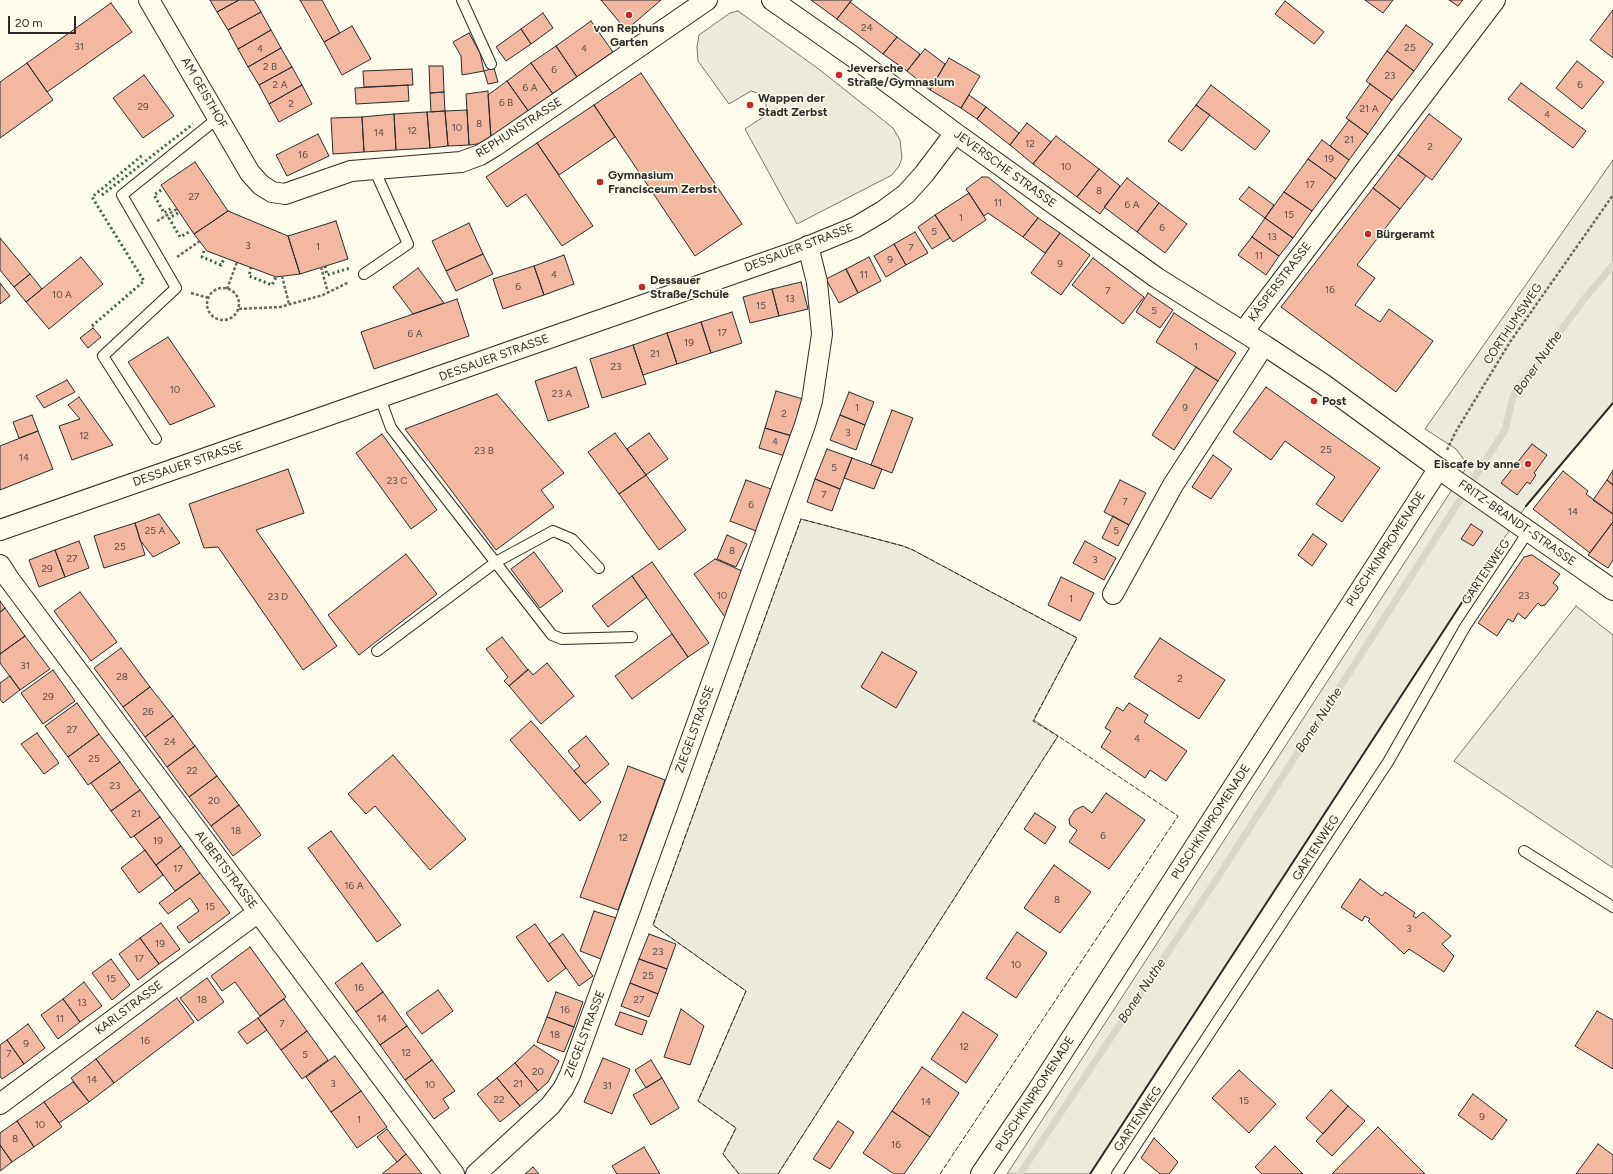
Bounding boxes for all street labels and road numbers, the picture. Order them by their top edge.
street label: AM GEISTHOF [178,55,230,131]
street label: REPHUNSTRASSE [473,95,565,161]
street label: JEVERSCHE STRASSE [951,127,1059,211]
street label: DESSAUER STRASSE [742,221,856,275]
street label: KÄSPERSTRASSE [1245,239,1315,325]
street label: CORTHUMSWEG [1481,281,1545,367]
street label: DESSAUER STRASSE [437,331,551,385]
street label: DESSAUER STRASSE [131,438,245,490]
street label: FRITZ-BRANDT-STRASSE [1455,477,1579,569]
street label: PUSCHKINPROMENADE [1343,489,1429,609]
street label: GARTENWEG [1459,537,1513,607]
street label: ZIEGELSTRASSE [673,683,717,775]
street label: PUSCHKINPROMENADE [1168,762,1254,882]
street label: GARTENWEG [1289,812,1343,884]
street label: ALBERTSTRASSE [192,828,260,912]
street label: KARLSTRASSE [92,978,166,1038]
street label: ZIEGELSTRASSE [562,988,608,1080]
street label: PUSCHKINPROMENADE [992,1034,1078,1154]
street label: GARTENWEG [1111,1084,1165,1154]

